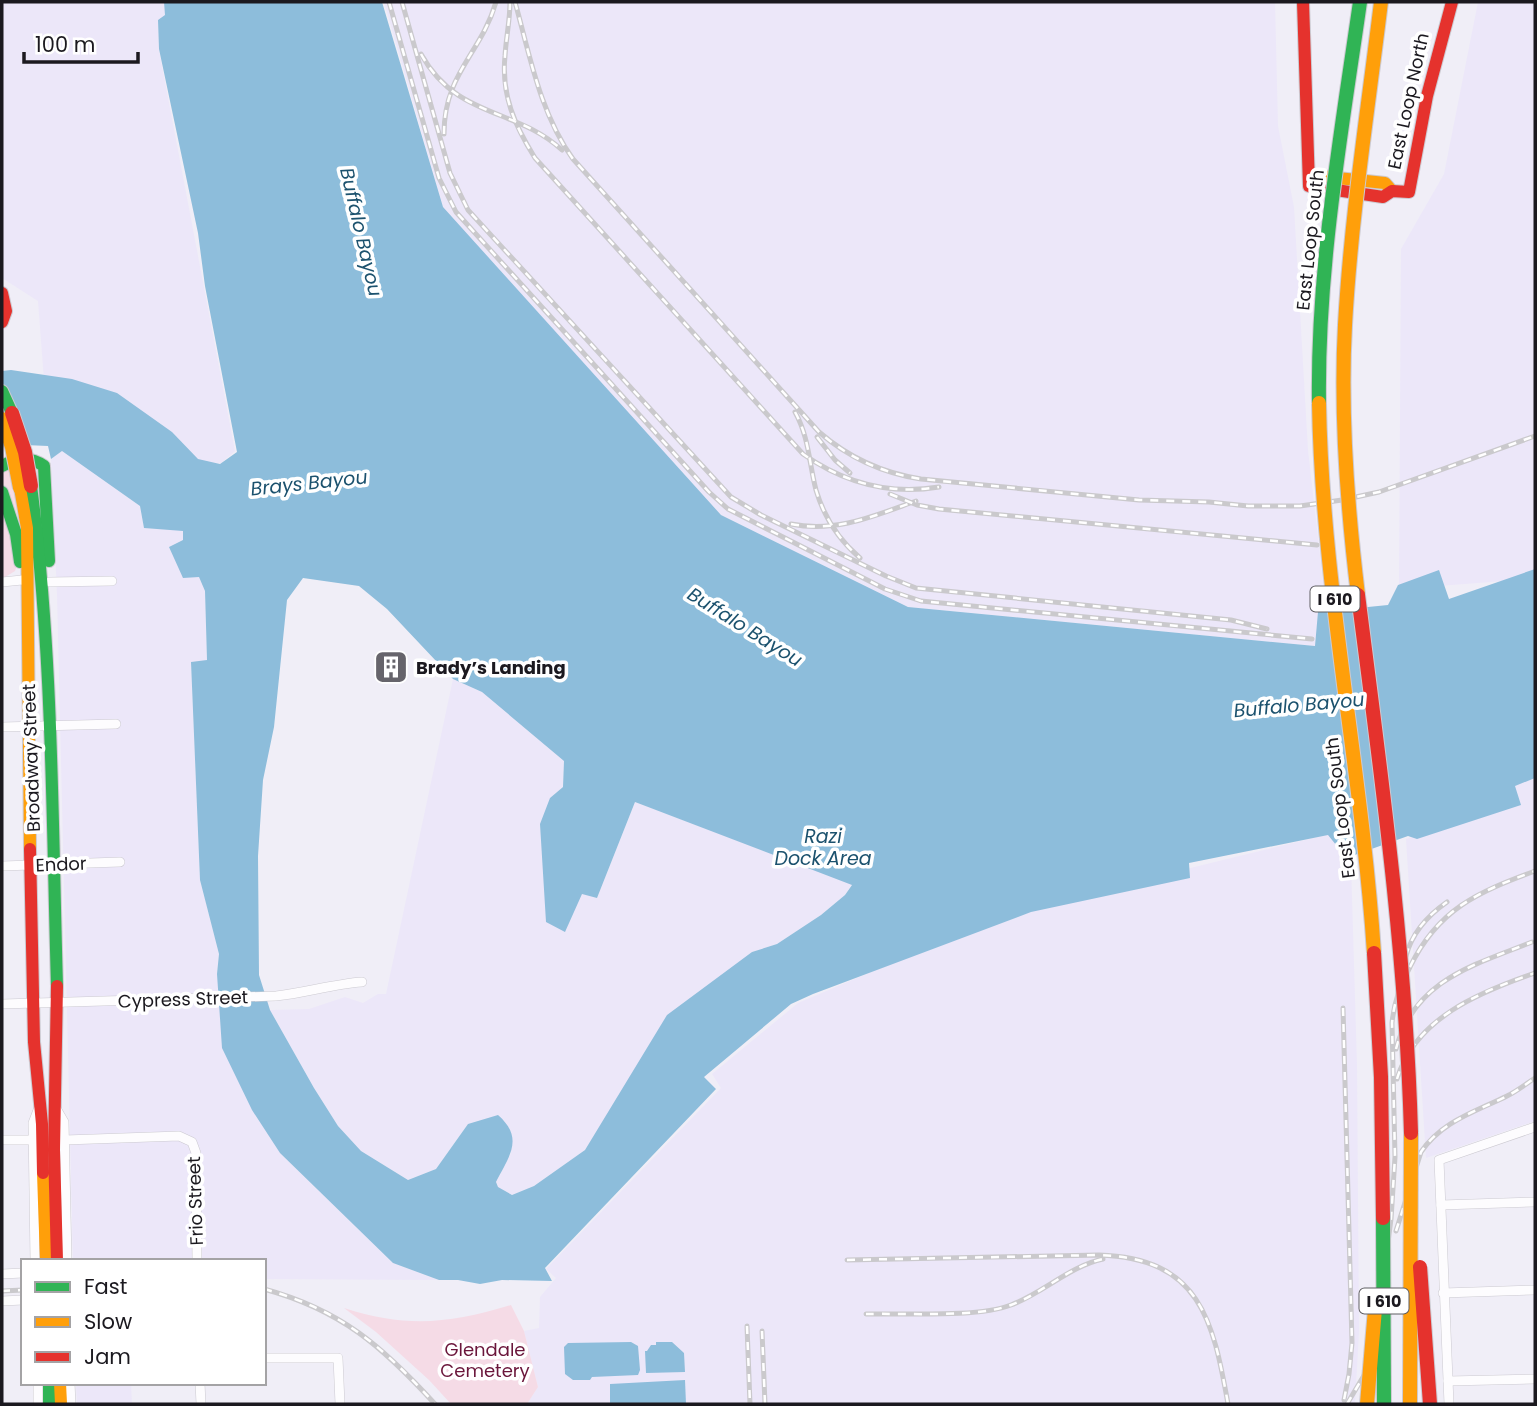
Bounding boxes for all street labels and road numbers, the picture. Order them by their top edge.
street label: East Loop North [1381,30,1435,172]
street label: East Loop South [1290,168,1330,312]
road number: I 610 [1310,586,1360,612]
street label: Broadway Street [16,684,46,832]
street label: East Loop South [1319,736,1361,880]
street label: Endor [35,851,87,877]
street label: Cypress Street [117,984,249,1014]
street label: Frio Street [181,1156,209,1246]
road number: I 610 [1360,1288,1408,1314]

